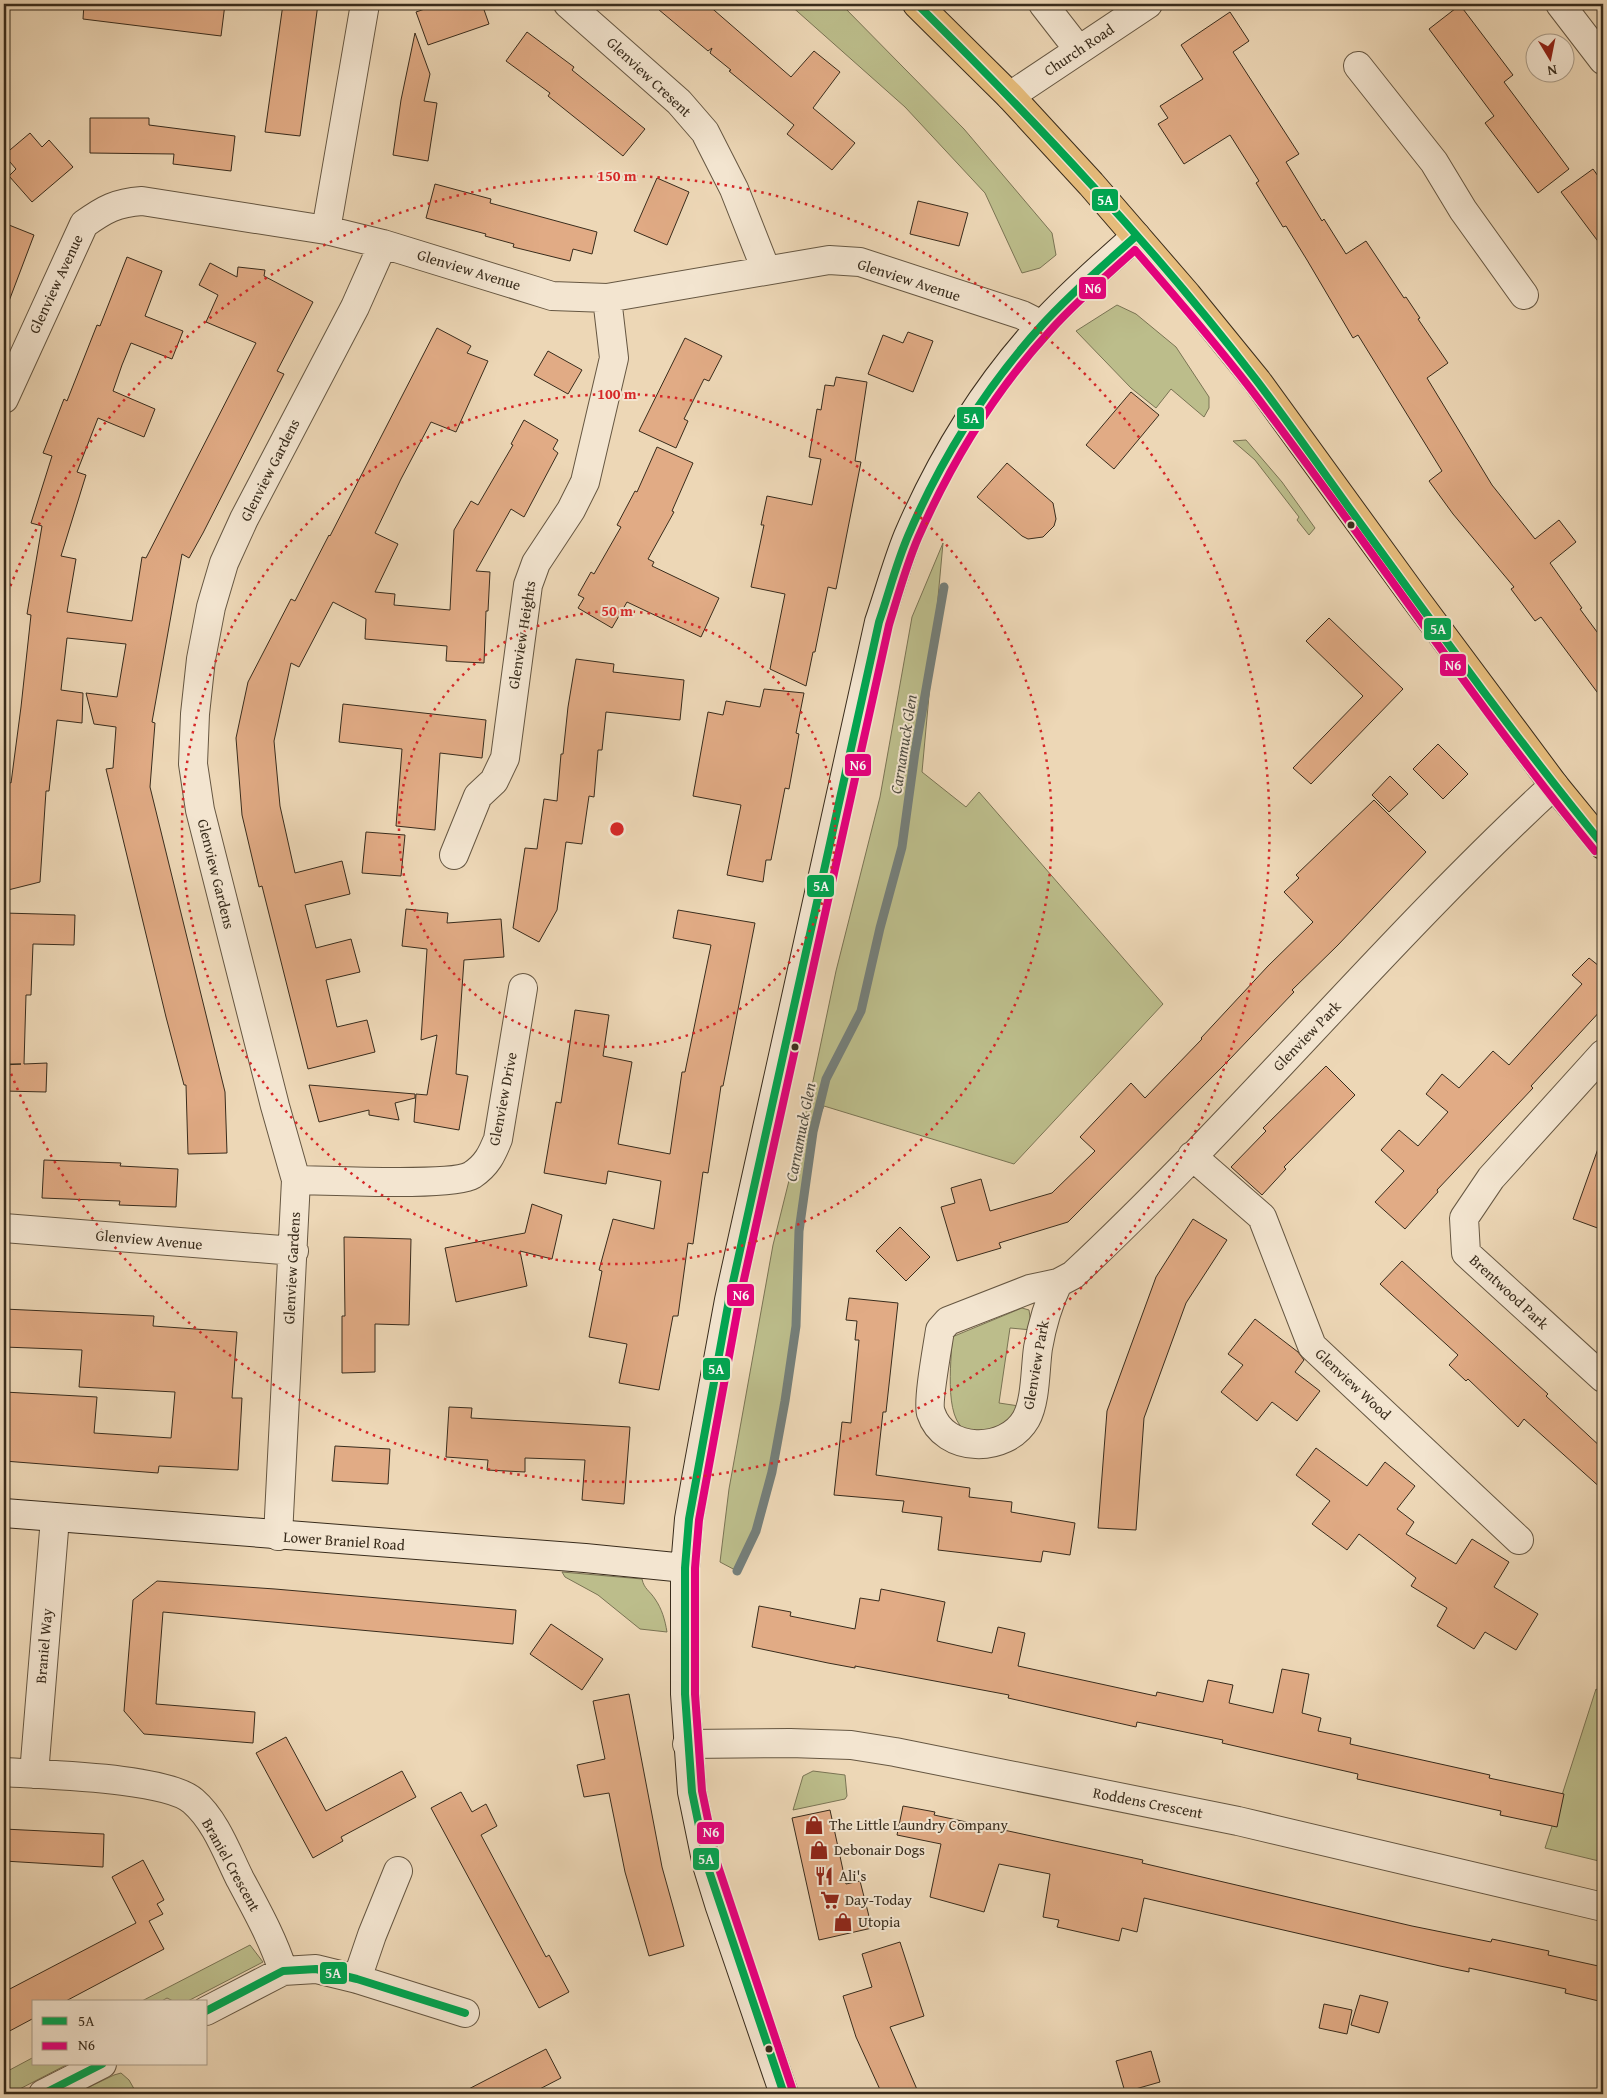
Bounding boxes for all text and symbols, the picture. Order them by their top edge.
street label: Church Road [1040,18,1118,81]
street label: Glenview Cresent [602,32,697,122]
north arrow [1524,32,1574,82]
text: N [1545,60,1559,82]
text: 150 m [597,165,637,186]
line badge: 5A [1091,188,1119,212]
text: 5A [1097,190,1113,210]
street label: Glenview Avenue [23,231,88,337]
street label: Glenview Avenue [415,244,524,295]
street label: Glenview Avenue [855,253,963,306]
line badge: N6 [1078,276,1107,300]
text: N6 [1085,278,1101,298]
text: 100 m [597,383,637,404]
line badge: 5A [956,406,985,430]
text: 5A [963,408,979,428]
street label: Glenview Gardens [235,415,304,525]
unlabelled marker [1346,520,1356,530]
street label: Glenview Heights [503,579,540,691]
text: 50 m [601,600,633,621]
line badge: 5A [1423,617,1452,641]
text: 5A [1430,619,1446,639]
line badge: N6 [1439,653,1467,677]
text: N6 [1445,655,1461,675]
water label: Carnamuck Glen [883,693,923,795]
line badge: N6 [844,753,872,777]
text: N6 [850,755,866,775]
street label: Glenview Gardens [193,817,240,931]
centre of rings [608,820,626,838]
line badge: 5A [806,874,835,898]
text: 5A [813,876,829,896]
street label: Glenview Park [1268,996,1346,1075]
unlabelled marker [790,1042,800,1052]
street label: Glenview Drive [483,1050,522,1147]
water label: Carnamuck Glen [779,1080,821,1184]
street label: Glenview Gardens [278,1211,305,1325]
street label: Glenview Avenue [95,1224,203,1255]
street label: Brentwood Park [1465,1249,1554,1334]
line badge: N6 [726,1283,755,1307]
text: N6 [733,1285,749,1305]
street label: Glenview Park [1017,1318,1054,1411]
street label: Glenview Wood [1311,1343,1396,1424]
line badge: 5A [702,1357,731,1381]
text: 5A [708,1359,724,1379]
street label: Lower Braniel Road [283,1526,406,1555]
street label: Braniel Way [30,1607,57,1685]
street label: Roddens Crescent [1091,1782,1206,1824]
street label: Braniel Crescent [197,1814,266,1916]
shop icon: The Little Laundry Company [803,1814,825,1836]
place label: The Little Laundry Company [829,1814,1008,1835]
line badge: N6 [696,1821,725,1845]
text: N6 [703,1822,719,1842]
shop icon: Debonair Dogs [808,1839,830,1861]
place label: Debonair Dogs [834,1839,925,1860]
line badge: 5A [692,1847,720,1871]
text: 5A [698,1849,714,1869]
restaurant icon: Ali's [813,1865,835,1887]
place label: Ali's [839,1865,866,1886]
supermarket icon: Day-Today [819,1889,841,1911]
place label: Day-Today [845,1889,912,1910]
shop icon: Utopia [832,1911,854,1933]
place label: Utopia [858,1911,900,1932]
line badge: 5A [319,1961,348,1985]
text: 5A [325,1963,341,1983]
legend [32,2000,208,2066]
text: 5A [78,2010,94,2031]
text: N6 [78,2034,95,2055]
unlabelled marker [764,2044,774,2054]

